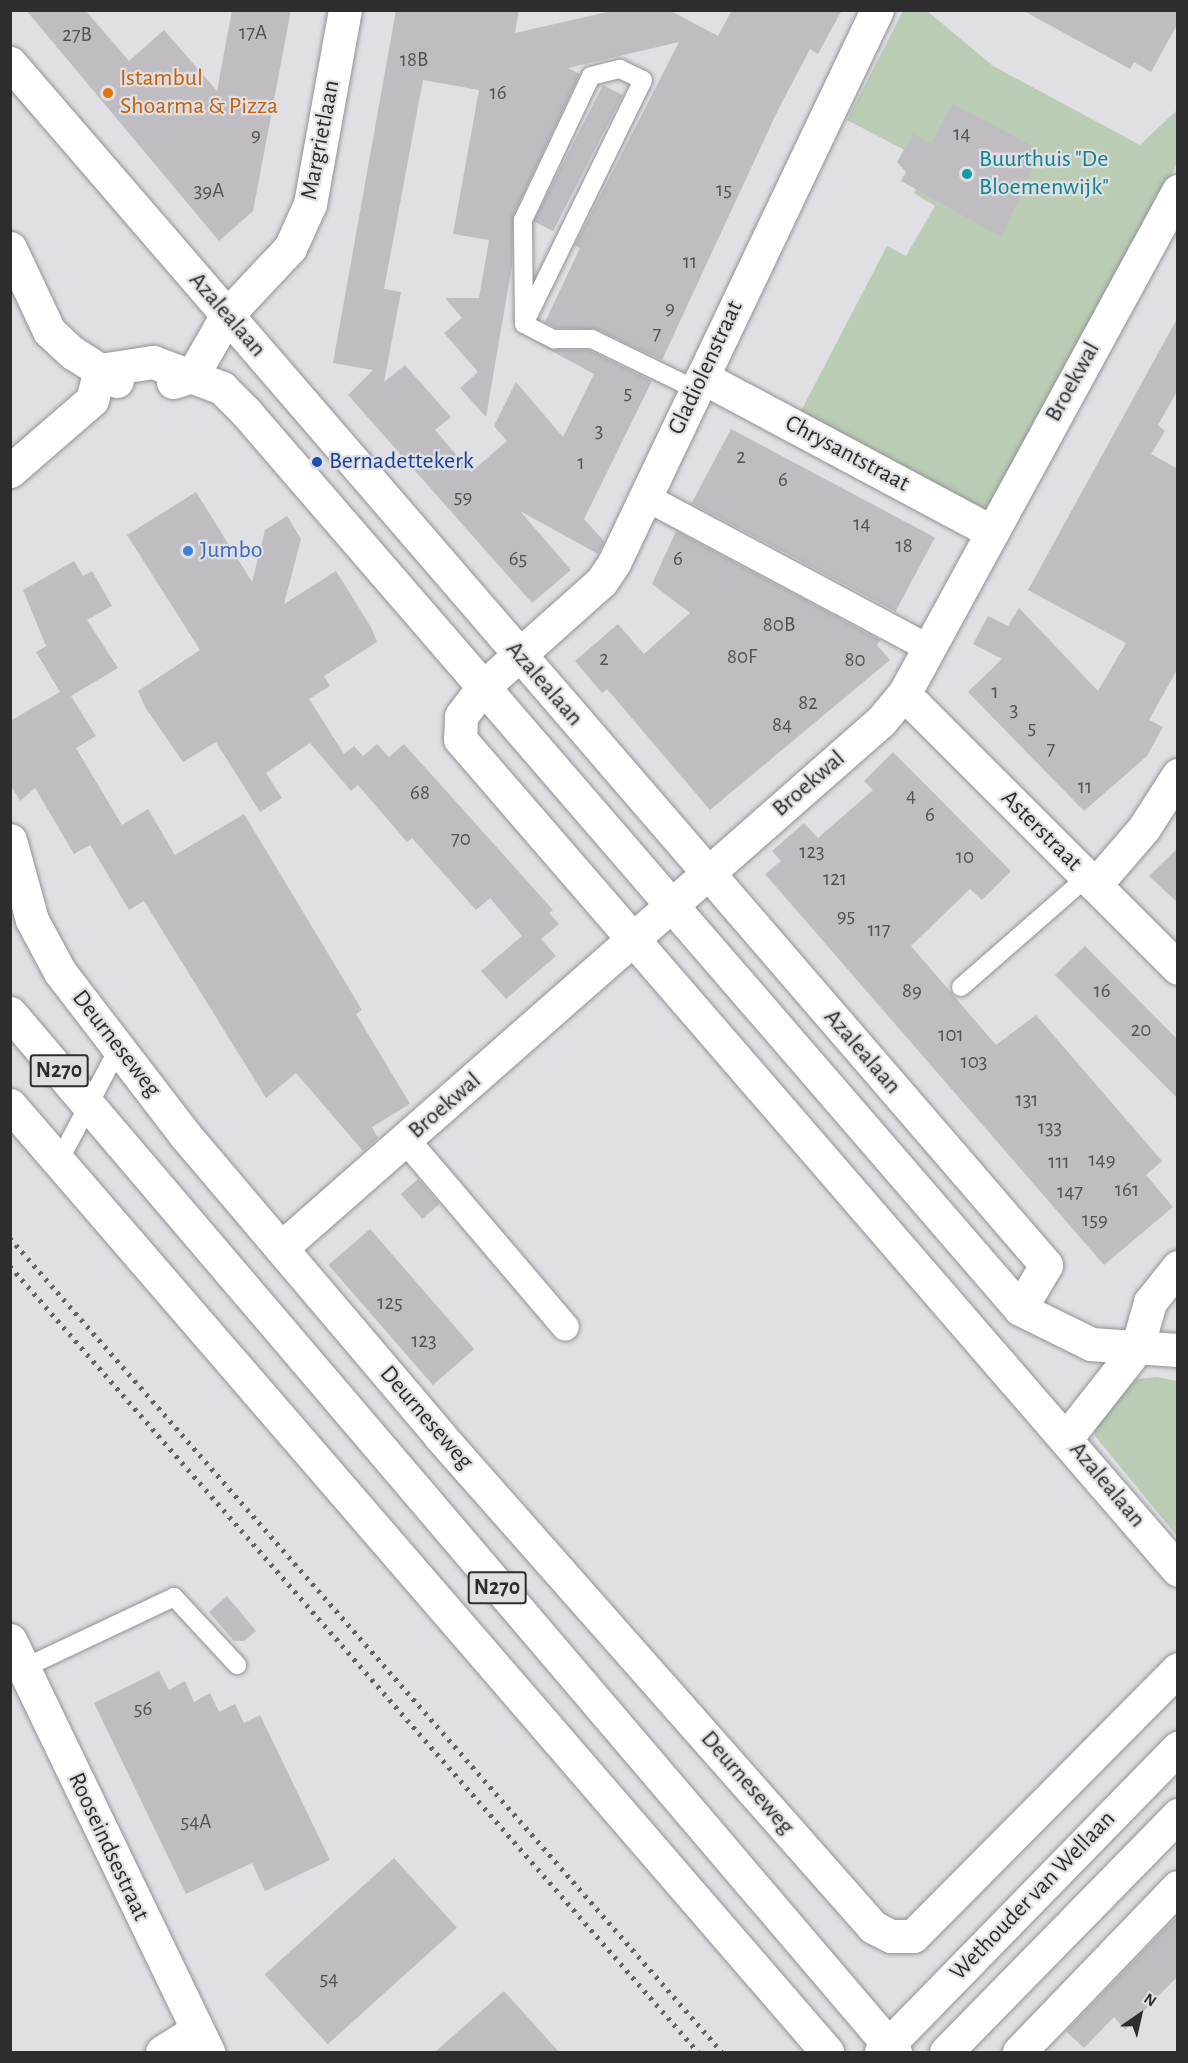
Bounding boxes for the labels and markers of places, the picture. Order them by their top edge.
place label: Istambul Shoarma & Pizza [120,65,278,121]
marker: Istambul Shoarma & Pizza [101,86,115,100]
place label: Buurthuis "De Bloemenwijk" [979,146,1109,202]
marker: Buurthuis "De Bloemenwijk" [960,167,974,181]
place label: Bernadettekerk [329,448,474,476]
marker: Bernadettekerk [310,455,324,469]
place label: Jumbo [200,537,263,565]
marker: Jumbo [181,544,195,558]

